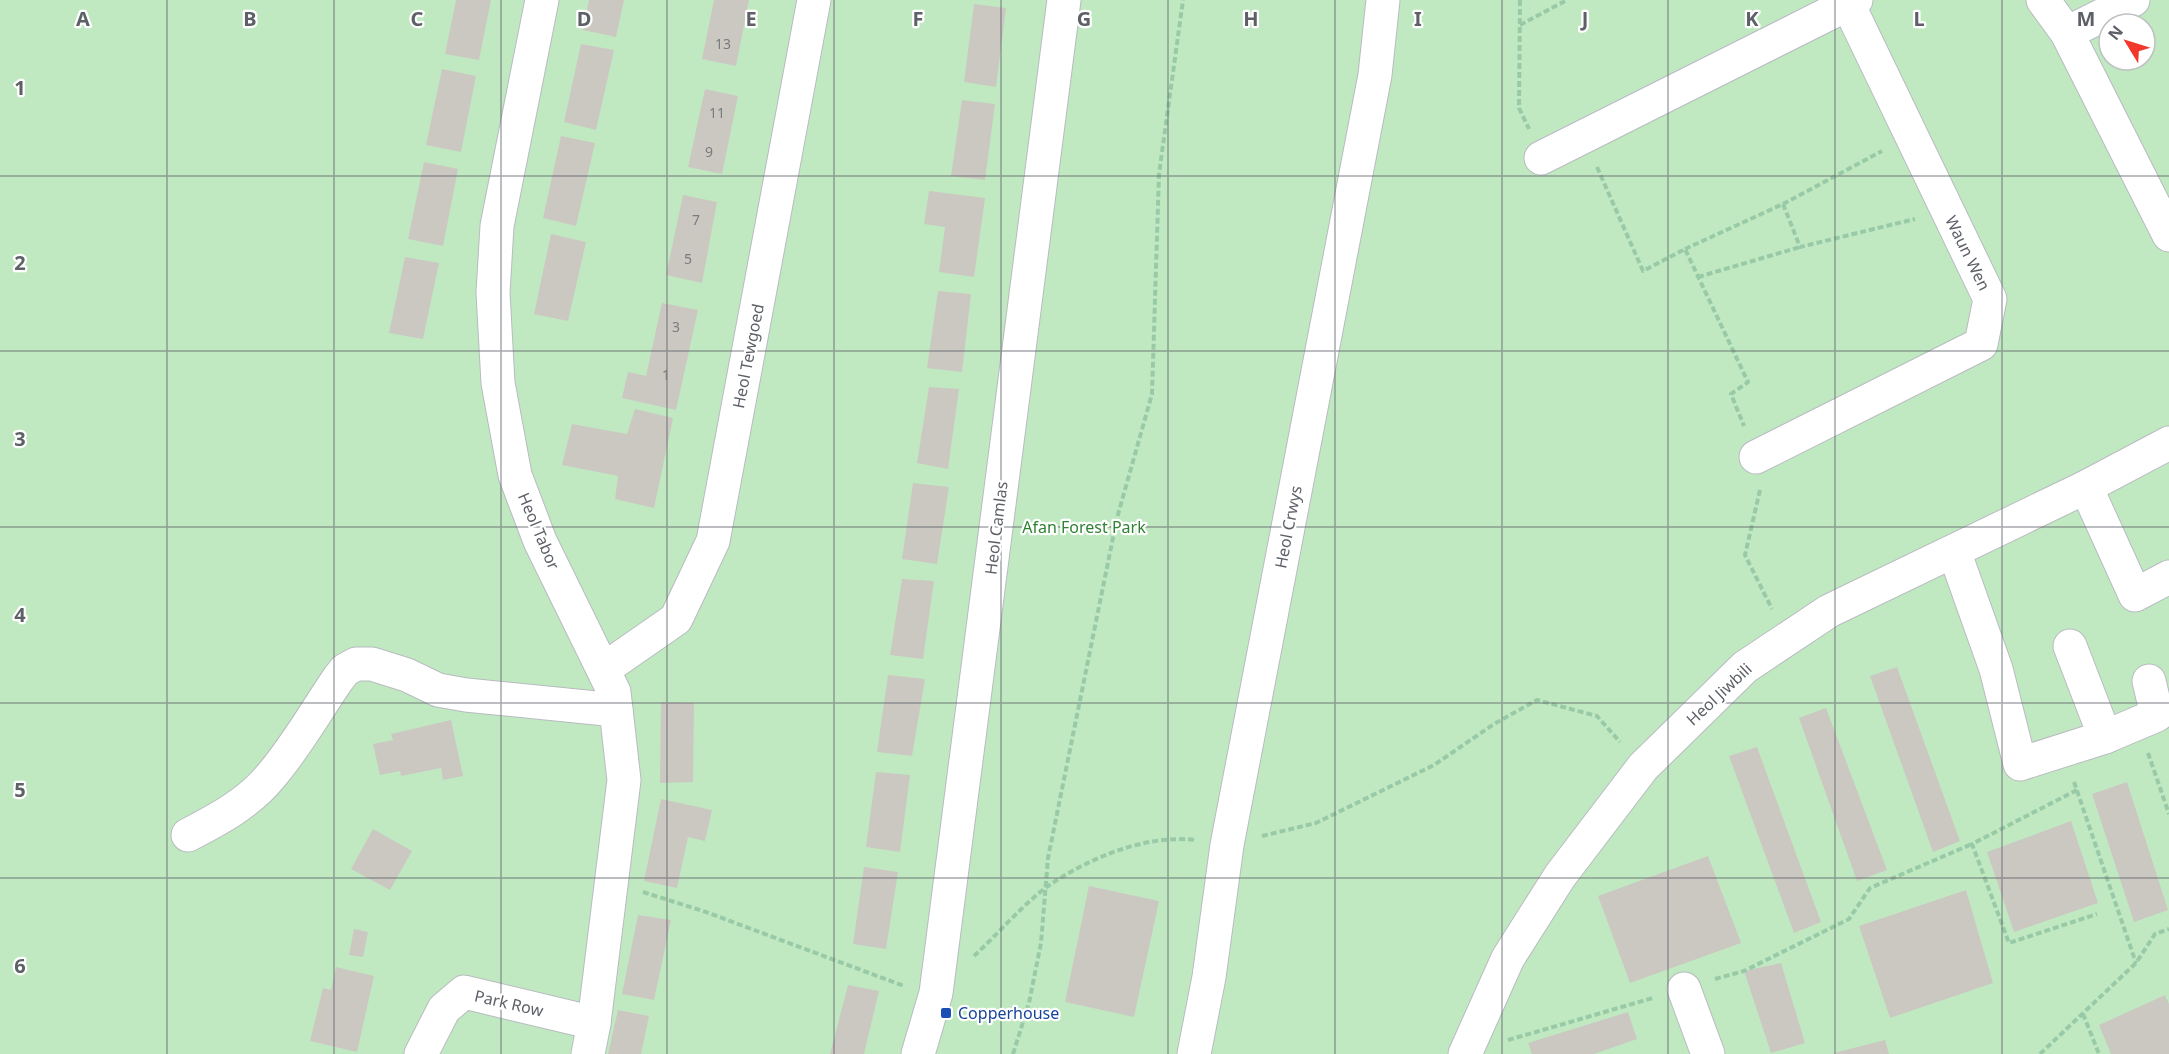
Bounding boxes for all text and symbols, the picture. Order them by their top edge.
text: A [76,5,90,32]
text: B [243,5,257,32]
text: C [411,5,424,32]
text: D [577,5,591,32]
text: E [745,5,757,32]
text: F [913,5,923,32]
text: G [1077,5,1091,32]
text: H [1243,5,1259,32]
text: I [1414,5,1422,32]
text: J [1580,5,1588,32]
text: K [1745,5,1759,32]
text: L [1913,5,1925,32]
text: M [2077,5,2095,32]
north arrow [2097,12,2157,72]
text: N [2103,21,2128,45]
house number: 13 [715,34,731,53]
text: 1 [14,74,26,101]
house number: 11 [709,103,725,122]
house number: 9 [705,142,713,161]
house number: 7 [692,210,700,229]
street label: Waun Wen [1940,212,1996,294]
text: 2 [14,249,26,276]
house number: 5 [684,249,692,268]
street label: Heol Tewgoed [727,302,769,410]
house number: 3 [672,317,680,336]
house number: 1 [662,365,670,384]
text: 3 [14,425,26,452]
street label: Heol Camlas [979,480,1013,576]
street label: Heol Crwys [1269,484,1307,570]
street label: Heol Tabor [513,489,565,573]
park label: Afan Forest Park [1022,516,1146,538]
text: 4 [14,601,26,628]
street label: Heol Jiwbili [1681,658,1757,730]
text: 5 [14,776,26,803]
text: 6 [14,952,26,979]
street label: Park Row [472,984,546,1022]
place label: Copperhouse [958,1002,1059,1024]
marker: Copperhouse [939,1006,953,1020]

